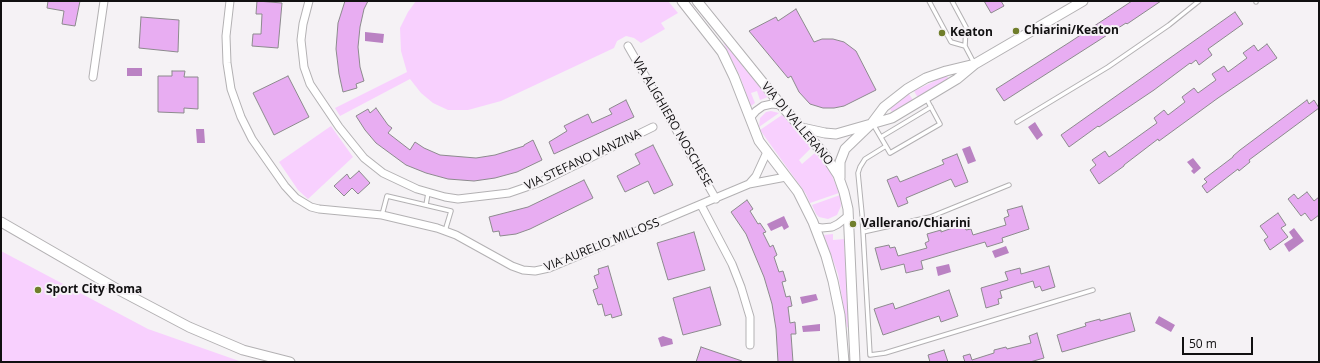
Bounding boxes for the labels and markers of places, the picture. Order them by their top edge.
place label: Chiarini/Keaton [1024,24,1119,38]
place label: Keaton [950,26,993,40]
marker: Chiarini/Keaton [1011,26,1021,36]
marker: Keaton [937,28,947,38]
place label: Vallerano/Chiarini [861,217,971,231]
marker: Vallerano/Chiarini [848,219,858,229]
place label: Sport City Roma [46,283,142,297]
marker: Sport City Roma [33,285,43,295]

